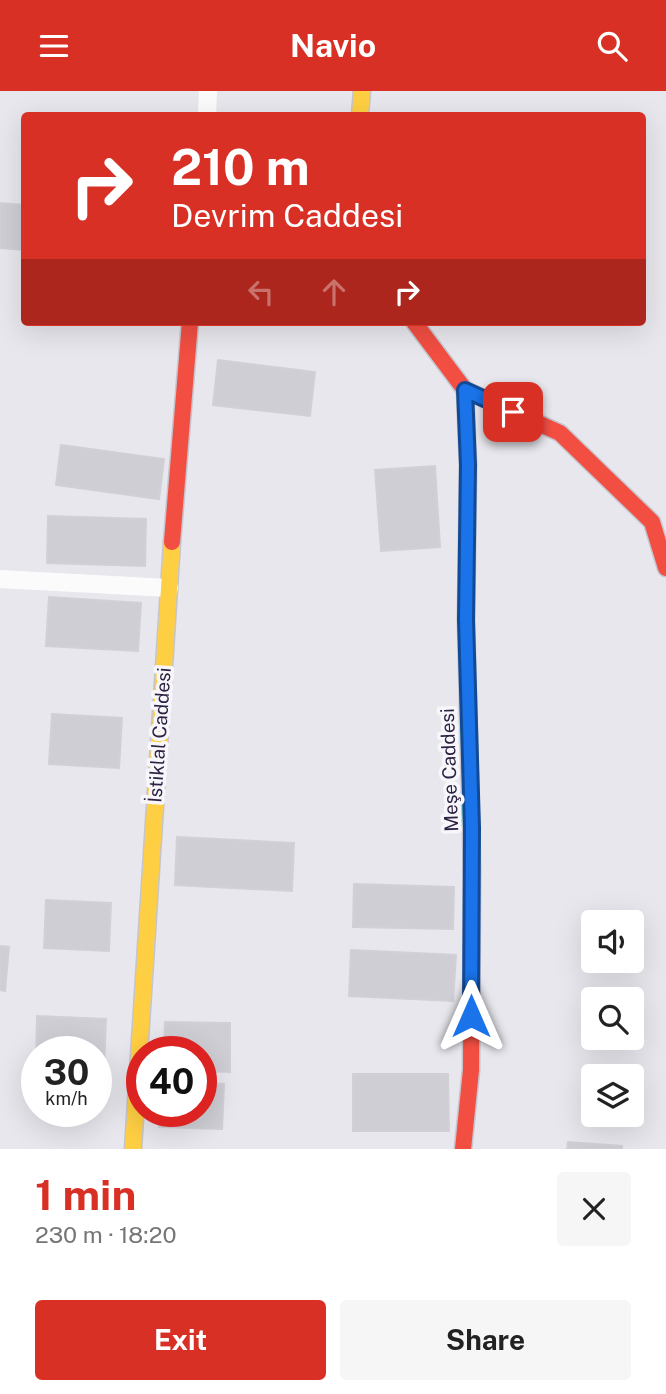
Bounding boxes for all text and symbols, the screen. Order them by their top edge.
icon: menu [35,27,73,65]
text: Navio [290,27,376,64]
icon: search [593,27,631,65]
text: 210 m [171,138,310,196]
icon: right [56,140,147,231]
text: Devrim Caddesi [171,197,403,234]
icon: left [242,273,280,311]
icon: ahead [315,273,353,311]
icon: right [388,273,426,311]
pin [483,382,543,442]
icon: arrive [494,393,532,431]
street label: İstiklal Caddesi [143,667,175,803]
street label: Meşe Caddesi [436,708,462,832]
map controls [581,910,644,1127]
button: sound [581,910,644,973]
position arrow [434,979,508,1053]
button: search [581,987,644,1050]
speed limit sign: 40 [126,1036,217,1127]
text: 30 [44,1052,89,1093]
button: layers [581,1064,644,1127]
text: km/h [45,1088,88,1109]
text: 1 min [35,1170,136,1219]
button: close [557,1172,631,1246]
text: 230 m · 18:20 [35,1221,177,1248]
button: Exit [35,1300,326,1380]
button: Share [340,1300,631,1380]

